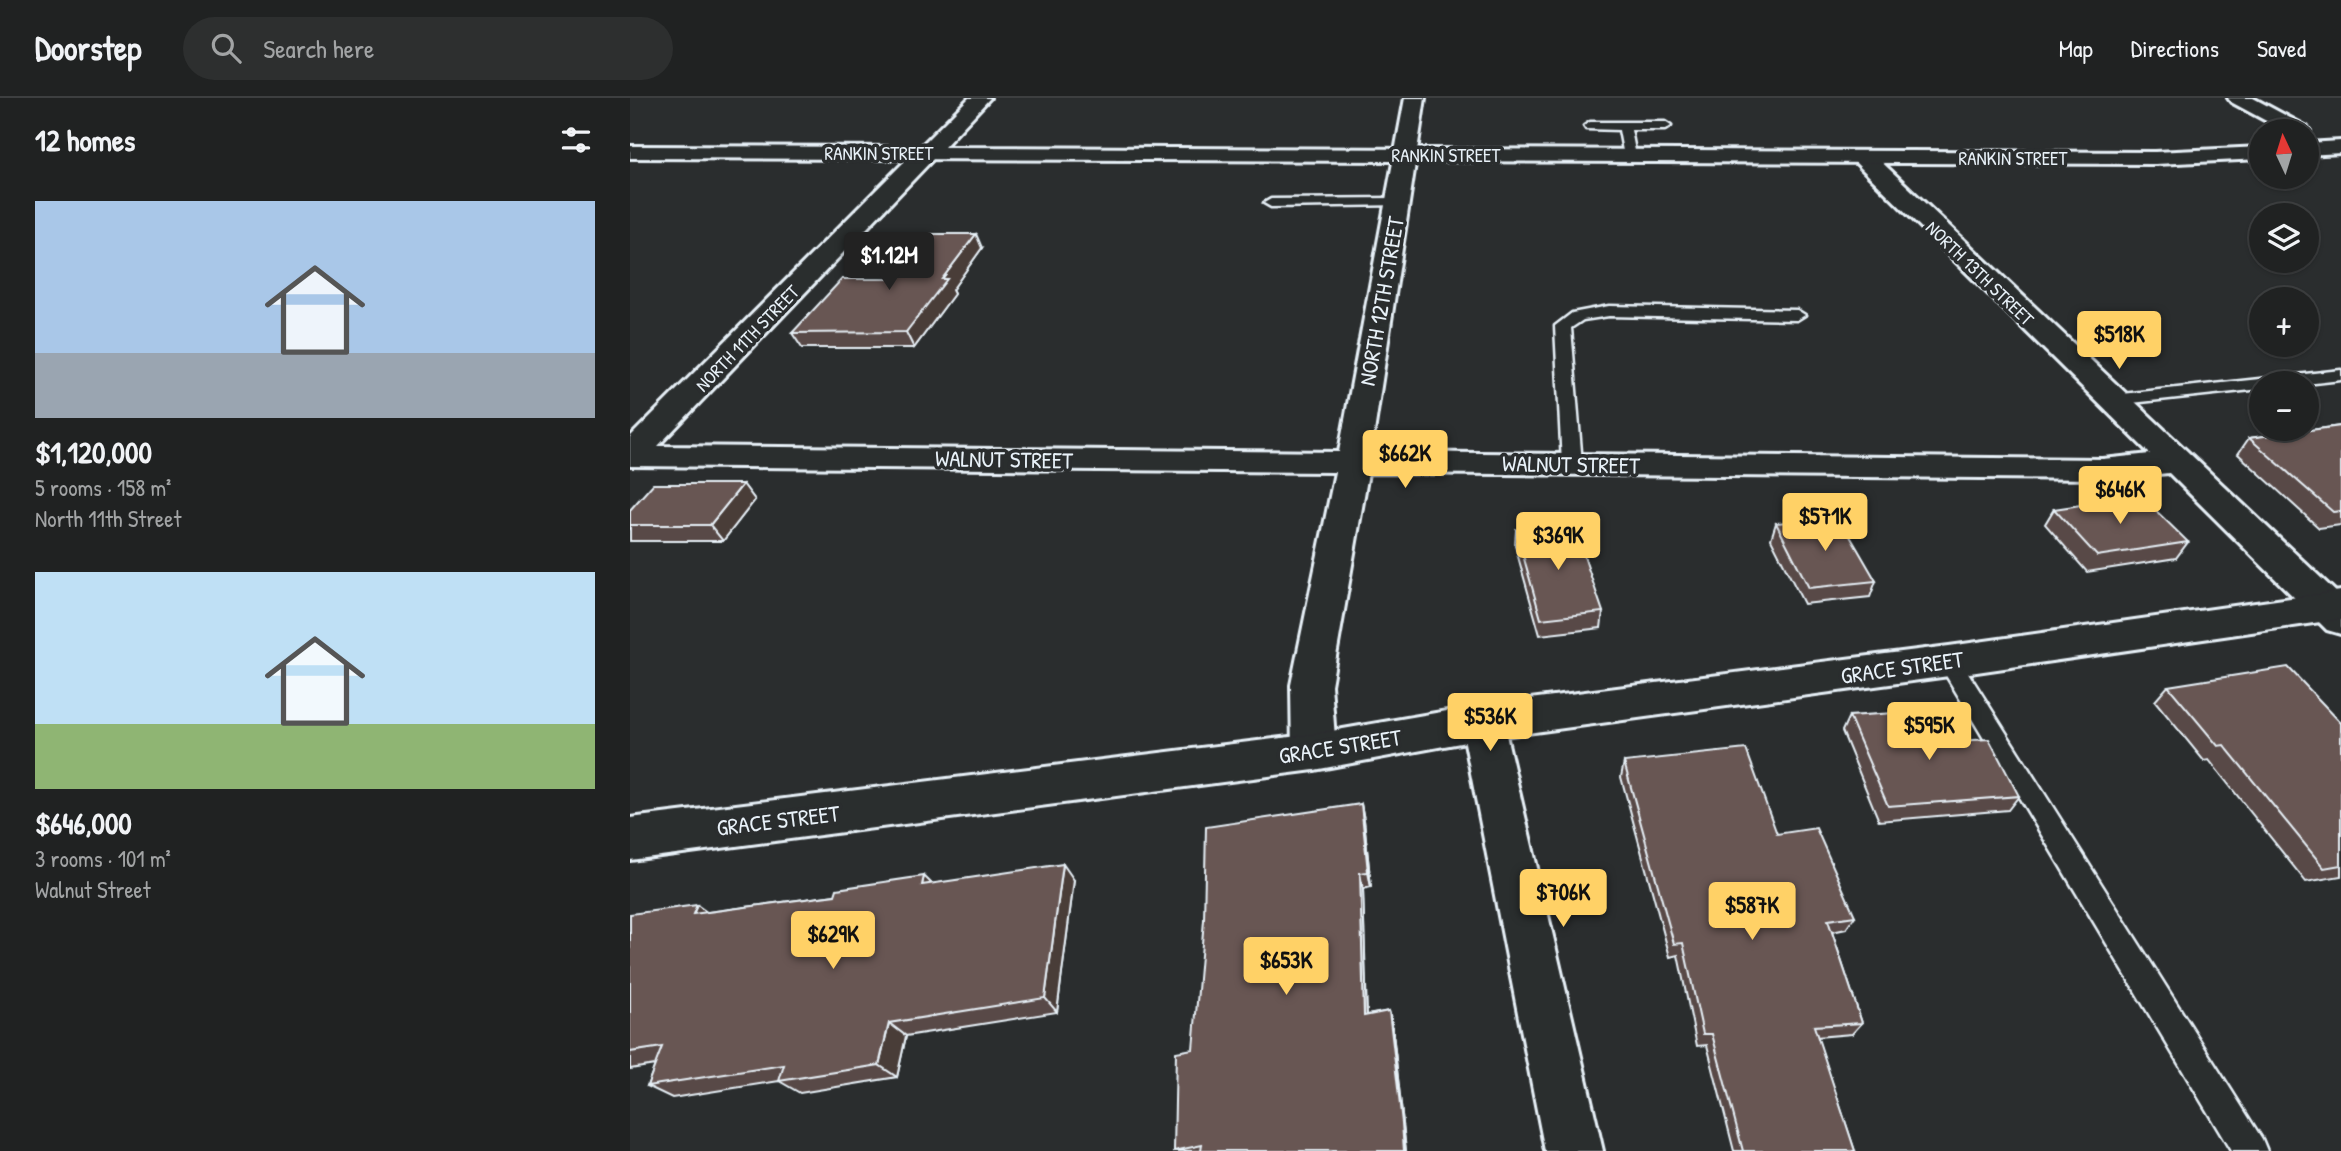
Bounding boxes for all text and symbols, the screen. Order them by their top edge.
search box [183,17,673,80]
text: Doorstep [35,26,141,70]
icon: search [207,29,245,67]
text: Search here [263,31,374,66]
text: Map [2059,32,2093,64]
text: Directions [2131,32,2219,64]
text: Saved [2257,32,2306,64]
north arrow [2249,119,2319,189]
map controls [2249,119,2319,441]
text: 12 homes [35,120,135,160]
icon: filters [557,121,595,159]
street label: RANKIN STREET [825,140,935,166]
street label: RANKIN STREET [1392,142,1502,168]
street label: RANKIN STREET [1959,145,2069,171]
button: layers [2249,203,2319,273]
street label: NORTH 12TH STREET [1351,214,1411,388]
street label: NORTH 13TH STREET [1920,215,2041,332]
pin: $1.12M [832,232,946,292]
text: $1.12M [860,239,918,270]
icon: home [252,247,378,373]
street label: NORTH 11TH STREET [689,278,806,397]
button: + [2249,287,2319,357]
pin: $518K [2070,312,2168,371]
text: $518K [2093,318,2145,349]
button: − [2249,371,2319,441]
pin: $662K [1356,430,1454,490]
text: $1,120,000 [35,432,152,472]
text: $662K [1379,437,1431,468]
street label: WALNUT STREET [935,442,1073,476]
street label: WALNUT STREET [1502,447,1640,481]
pin: $646K [2071,466,2169,526]
text: 5 rooms · 158 m² [35,472,171,503]
text: $646K [2095,473,2145,504]
pin: $571K [1776,494,1874,553]
text: $571K [1798,500,1852,531]
text: North 11th Street [35,503,181,534]
pin: $369K [1509,512,1607,572]
text: $369K [1532,519,1584,550]
icon: home [252,618,378,744]
street label: GRACE STREET [1839,643,1966,691]
pin: $536K [1441,694,1539,753]
text: $536K [1464,700,1516,731]
pin: $595K [1880,702,1978,762]
text: $595K [1903,709,1955,740]
street label: GRACE STREET [1277,721,1404,771]
street label: GRACE STREET [715,797,841,843]
text: $646,000 [35,803,132,843]
text: 3 rooms · 101 m² [35,843,171,874]
pin: $706K [1514,870,1612,929]
text: Walnut Street [35,874,151,905]
text: $706K [1536,876,1590,907]
pin: $587K [1703,882,1801,942]
text: $587K [1725,889,1779,920]
pin: $629K [784,912,882,971]
text: $629K [807,918,859,949]
pin: $653K [1237,937,1335,997]
text: $653K [1260,944,1312,975]

